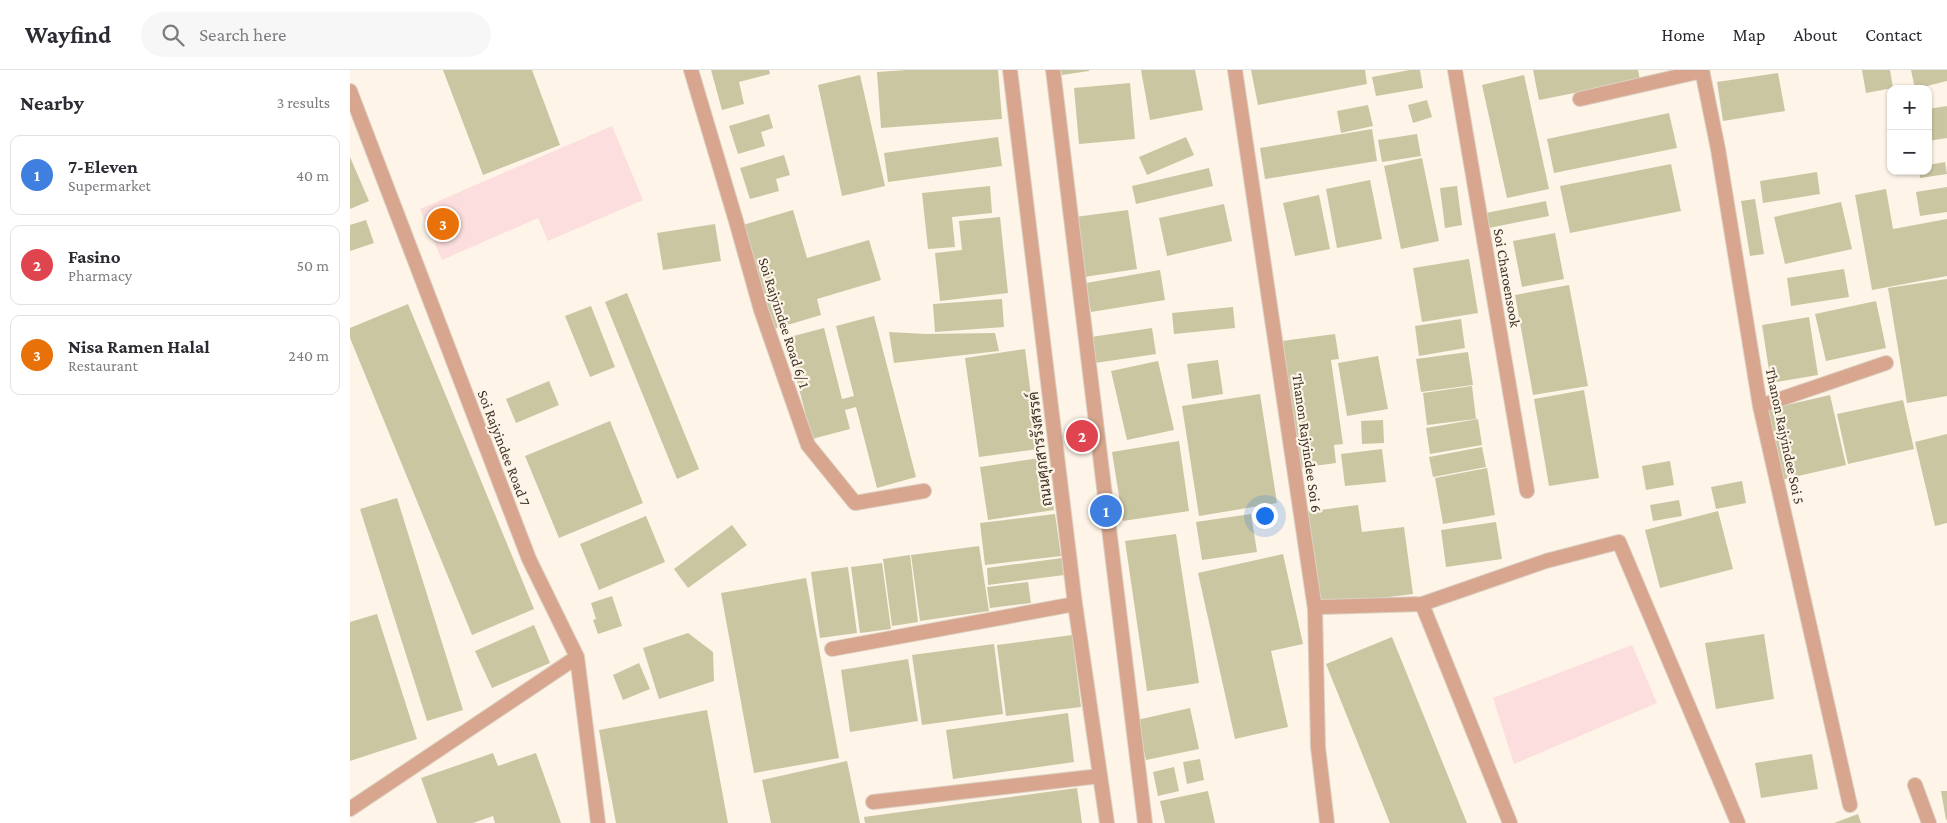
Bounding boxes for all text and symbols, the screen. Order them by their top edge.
search box [141,12,491,57]
text: Wayfind [25,21,111,48]
icon: search [159,21,187,49]
text: Search here [199,24,286,45]
text: Home [1662,25,1705,45]
text: Map [1733,25,1765,45]
text: About [1793,25,1837,45]
text: Contact [1865,25,1922,45]
map controls [1887,85,1932,175]
button: + [1887,85,1932,130]
text: Nearby [20,91,84,115]
text: 3 results [277,94,330,111]
button: − [1887,130,1932,175]
text: 7-Eleven [68,156,138,177]
text: 1 [34,167,40,184]
text: 40 m [296,167,329,184]
text: Supermarket [68,177,151,194]
pin: 3 [427,205,459,243]
street label: Soi Charoensook [1490,227,1524,329]
text: Fasino [68,246,121,267]
street label: Soi Rajyindee Road 6/ 1 [754,256,813,391]
text: 2 [33,257,41,274]
text: 50 m [297,257,329,274]
text: Pharmacy [68,267,132,284]
text: Nisa Ramen Halal [68,336,210,357]
text: 3 [33,347,41,364]
text: 240 m [288,347,329,364]
text: Restaurant [68,357,138,374]
street label: Thanon Rajyindee Soi 5 [1762,366,1807,506]
street label: Thanon Rajyindee Soi 6 [1288,373,1325,514]
street label: Soi Rajyindee Road 7 [474,388,534,509]
street label: ถนนศุภสารรังสรรค์ [1023,390,1058,508]
pin: 2 [1066,417,1098,455]
pin: 1 [1090,492,1122,530]
your location [1252,503,1278,529]

